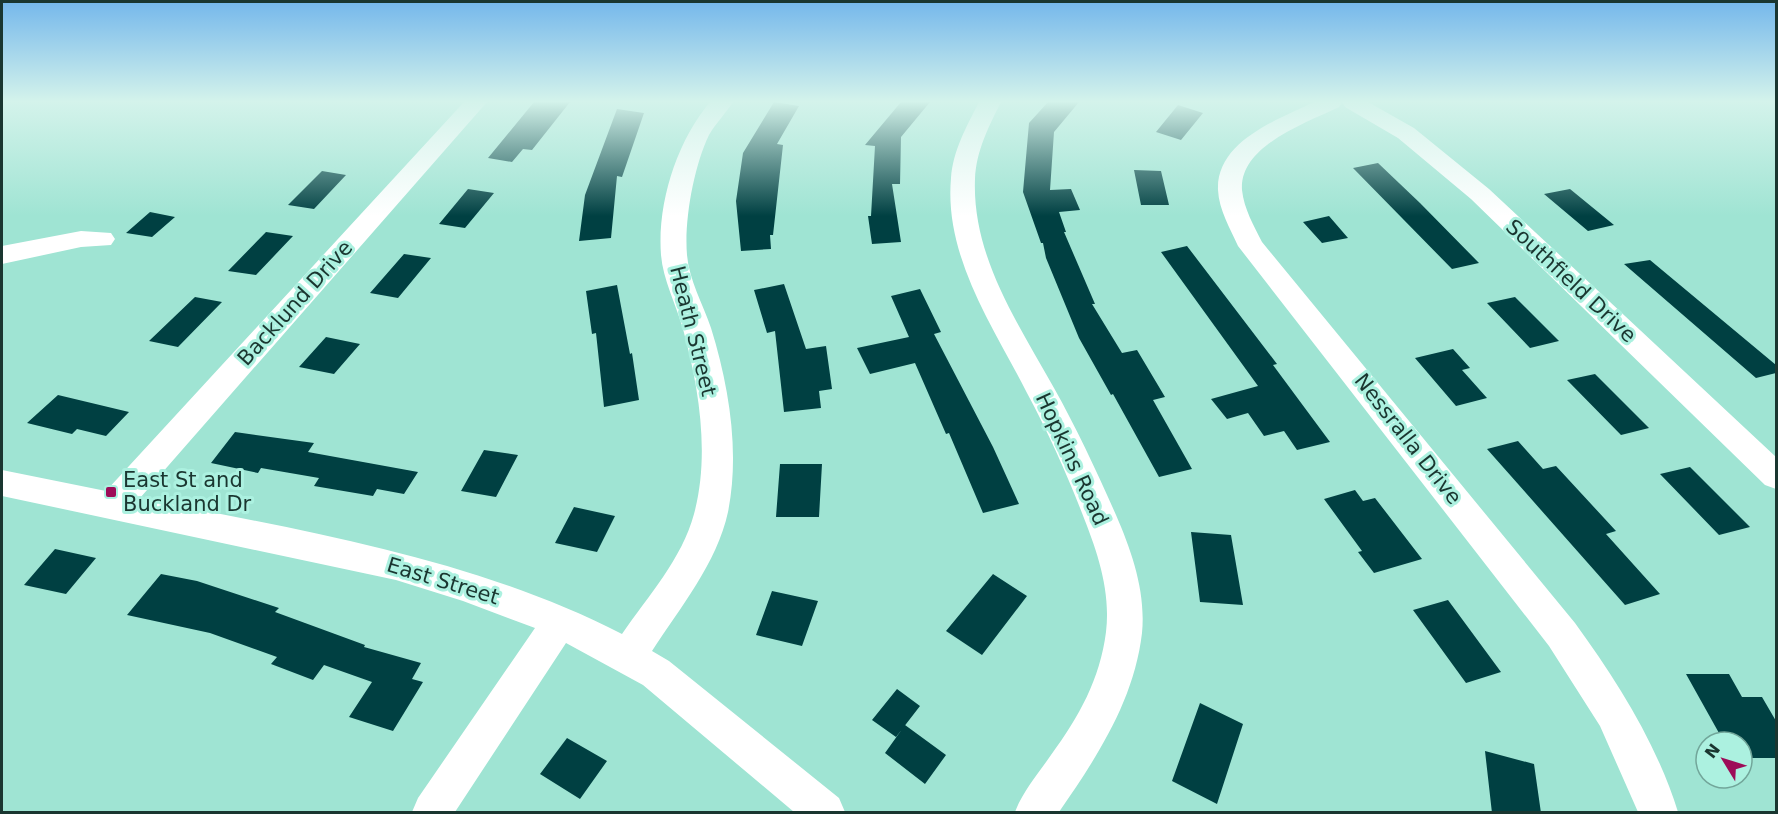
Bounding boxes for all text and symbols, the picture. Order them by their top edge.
street label: Southfield Drive [1501,215,1641,347]
street label: Backlund Drive [233,236,357,370]
street label: Heath Street [665,263,721,399]
street label: Nessralla Drive [1350,369,1466,509]
street label: Hopkins Road [1031,389,1113,529]
place label: East St and Buckland Dr [123,468,252,516]
marker: East St and Buckland Dr [104,485,118,499]
street label: East Street [384,553,502,609]
north arrow [1694,730,1754,790]
text: N [1701,740,1724,762]

